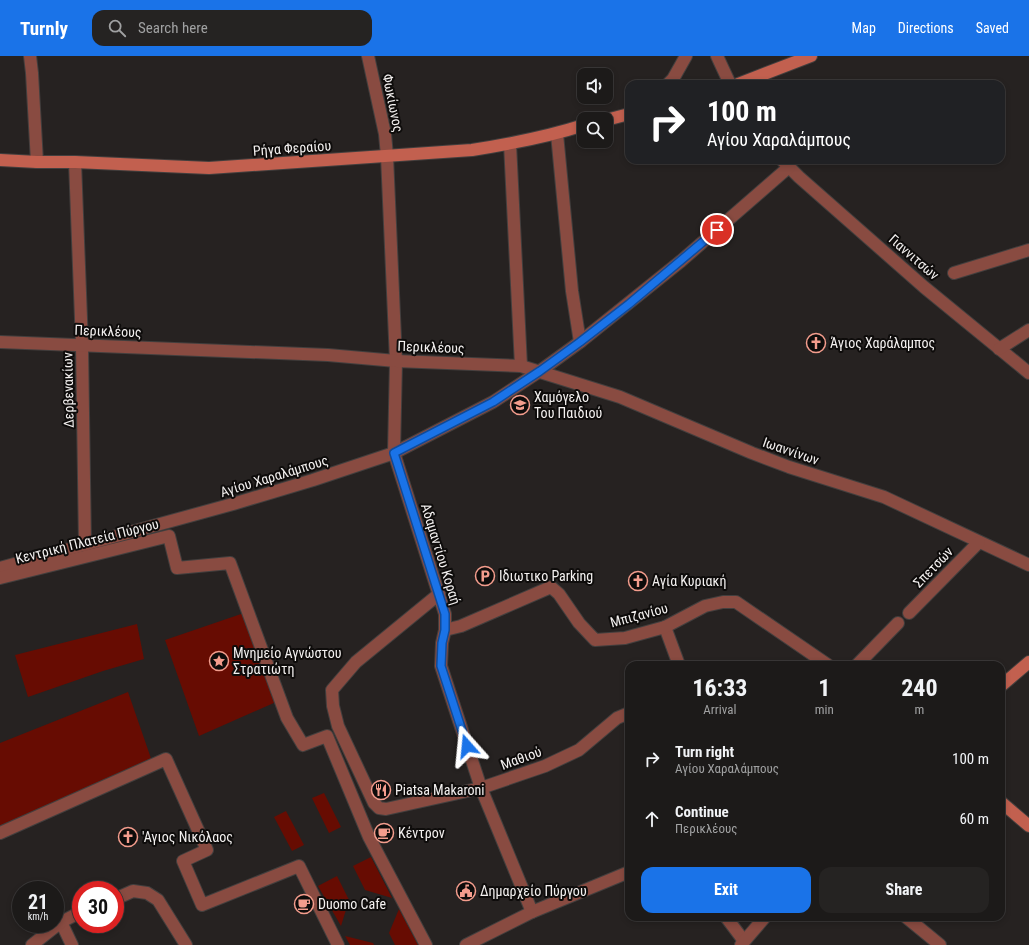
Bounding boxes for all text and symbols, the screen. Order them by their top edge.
search box [92,10,372,46]
text: Turnly [20,17,68,40]
icon: search [106,17,128,39]
text: Search here [138,19,208,37]
text: Map [852,20,876,36]
text: Directions [898,20,954,36]
text: Saved [976,20,1009,36]
map controls [577,68,613,148]
button: sound [577,68,613,104]
street label: Φωκίωνος [380,72,406,134]
text: 100 m [707,95,777,128]
icon: right [641,96,693,148]
button: search [577,112,613,148]
text: Αγίου Χαραλάμπους [707,129,851,150]
street label: Ρήγα Φεραίου [252,137,332,159]
pin [700,213,734,247]
icon: arrive [706,219,728,241]
street label: Γιαννιτσών [886,231,942,283]
street label: Περικλέους [74,322,142,340]
church icon: Άγιος Χαράλαμπος [805,332,827,354]
place label: Άγιος Χαράλαμπος [830,335,935,351]
street label: Περικλέους [397,338,465,356]
street label: Δερβενακίων [59,352,77,428]
place label: Χαμόγελο Του Παιδιού [534,389,603,421]
school or university icon: Χαμόγελο Του Παιδιού [509,394,531,416]
street label: Ιωαννίνων [761,434,821,468]
street label: Αγίου Χαραλάμπους [218,452,330,500]
street label: Αδαμαντίου Κοραή [418,501,464,607]
street label: Κεντρική Πλατεία Πύργου [14,515,161,567]
street label: Σπετσών [910,543,956,591]
parking icon: Ιδιωτικο Parking [474,565,496,587]
place label: Ιδιωτικο Parking [499,568,593,584]
church icon: Αγία Κυριακή [627,570,649,592]
place label: Αγία Κυριακή [652,573,726,589]
street label: Μπιζανίου [608,600,670,630]
place label: Μνημείο Αγνώστου Στρατιώτη [233,645,342,677]
place icon: Μνημείο Αγνώστου Στρατιώτη [208,650,230,672]
text: 16:33 [692,674,747,702]
text: 1 [818,674,830,702]
text: 240 [901,674,938,702]
text: Arrival [703,702,736,717]
text: min [815,702,834,717]
text: m [915,702,924,717]
position arrow [446,725,488,767]
street label: Μαθιού [498,743,544,773]
text: Turn right [675,743,734,761]
icon: right [641,748,663,770]
text: 100 m [952,750,989,768]
text: Αγίου Χαραλάμπους [675,761,779,776]
restaurant icon: Piatsa Makaroni [370,779,392,801]
place label: Piatsa Makaroni [395,782,485,798]
text: Continue [675,803,729,821]
icon: ahead [641,808,663,830]
text: 60 m [959,810,989,828]
text: Περικλέους [675,821,737,836]
cafe icon: Κέντρον [373,822,395,844]
place label: Κέντρον [398,825,445,841]
church icon: 'Αγιος Νικόλαος [117,826,139,848]
place label: 'Αγιος Νικόλαος [142,829,233,845]
button: Exit [641,867,811,913]
button: Share [819,867,989,913]
public building icon: Δημαρχείο Πύργου [455,880,477,902]
speed limit sign: 30 [72,881,124,933]
place label: Δημαρχείο Πύργου [480,883,587,899]
text: 21 [28,890,48,914]
cafe icon: Duomo Cafe [293,893,315,915]
place label: Duomo Cafe [318,896,386,912]
text: km/h [28,911,48,922]

